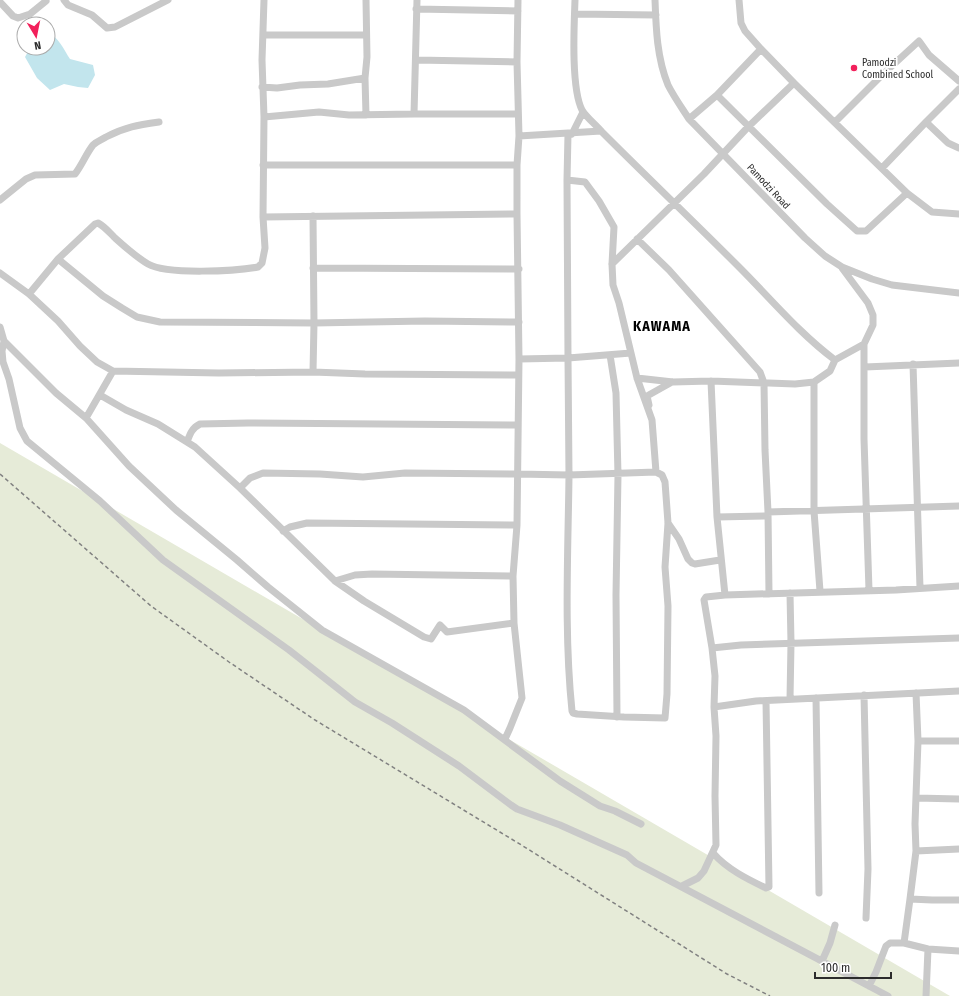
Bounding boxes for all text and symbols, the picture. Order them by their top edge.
north arrow [16,16,56,56]
text: N [33,38,42,52]
place label: Pamodzi Combined School [862,57,934,81]
marker: Pamodzi Combined School [849,63,859,73]
street label: Pamodzi Road [744,162,792,212]
district label: KAWAMA [633,318,691,335]
scale bar [815,954,891,980]
text: 100 m [821,961,850,975]

